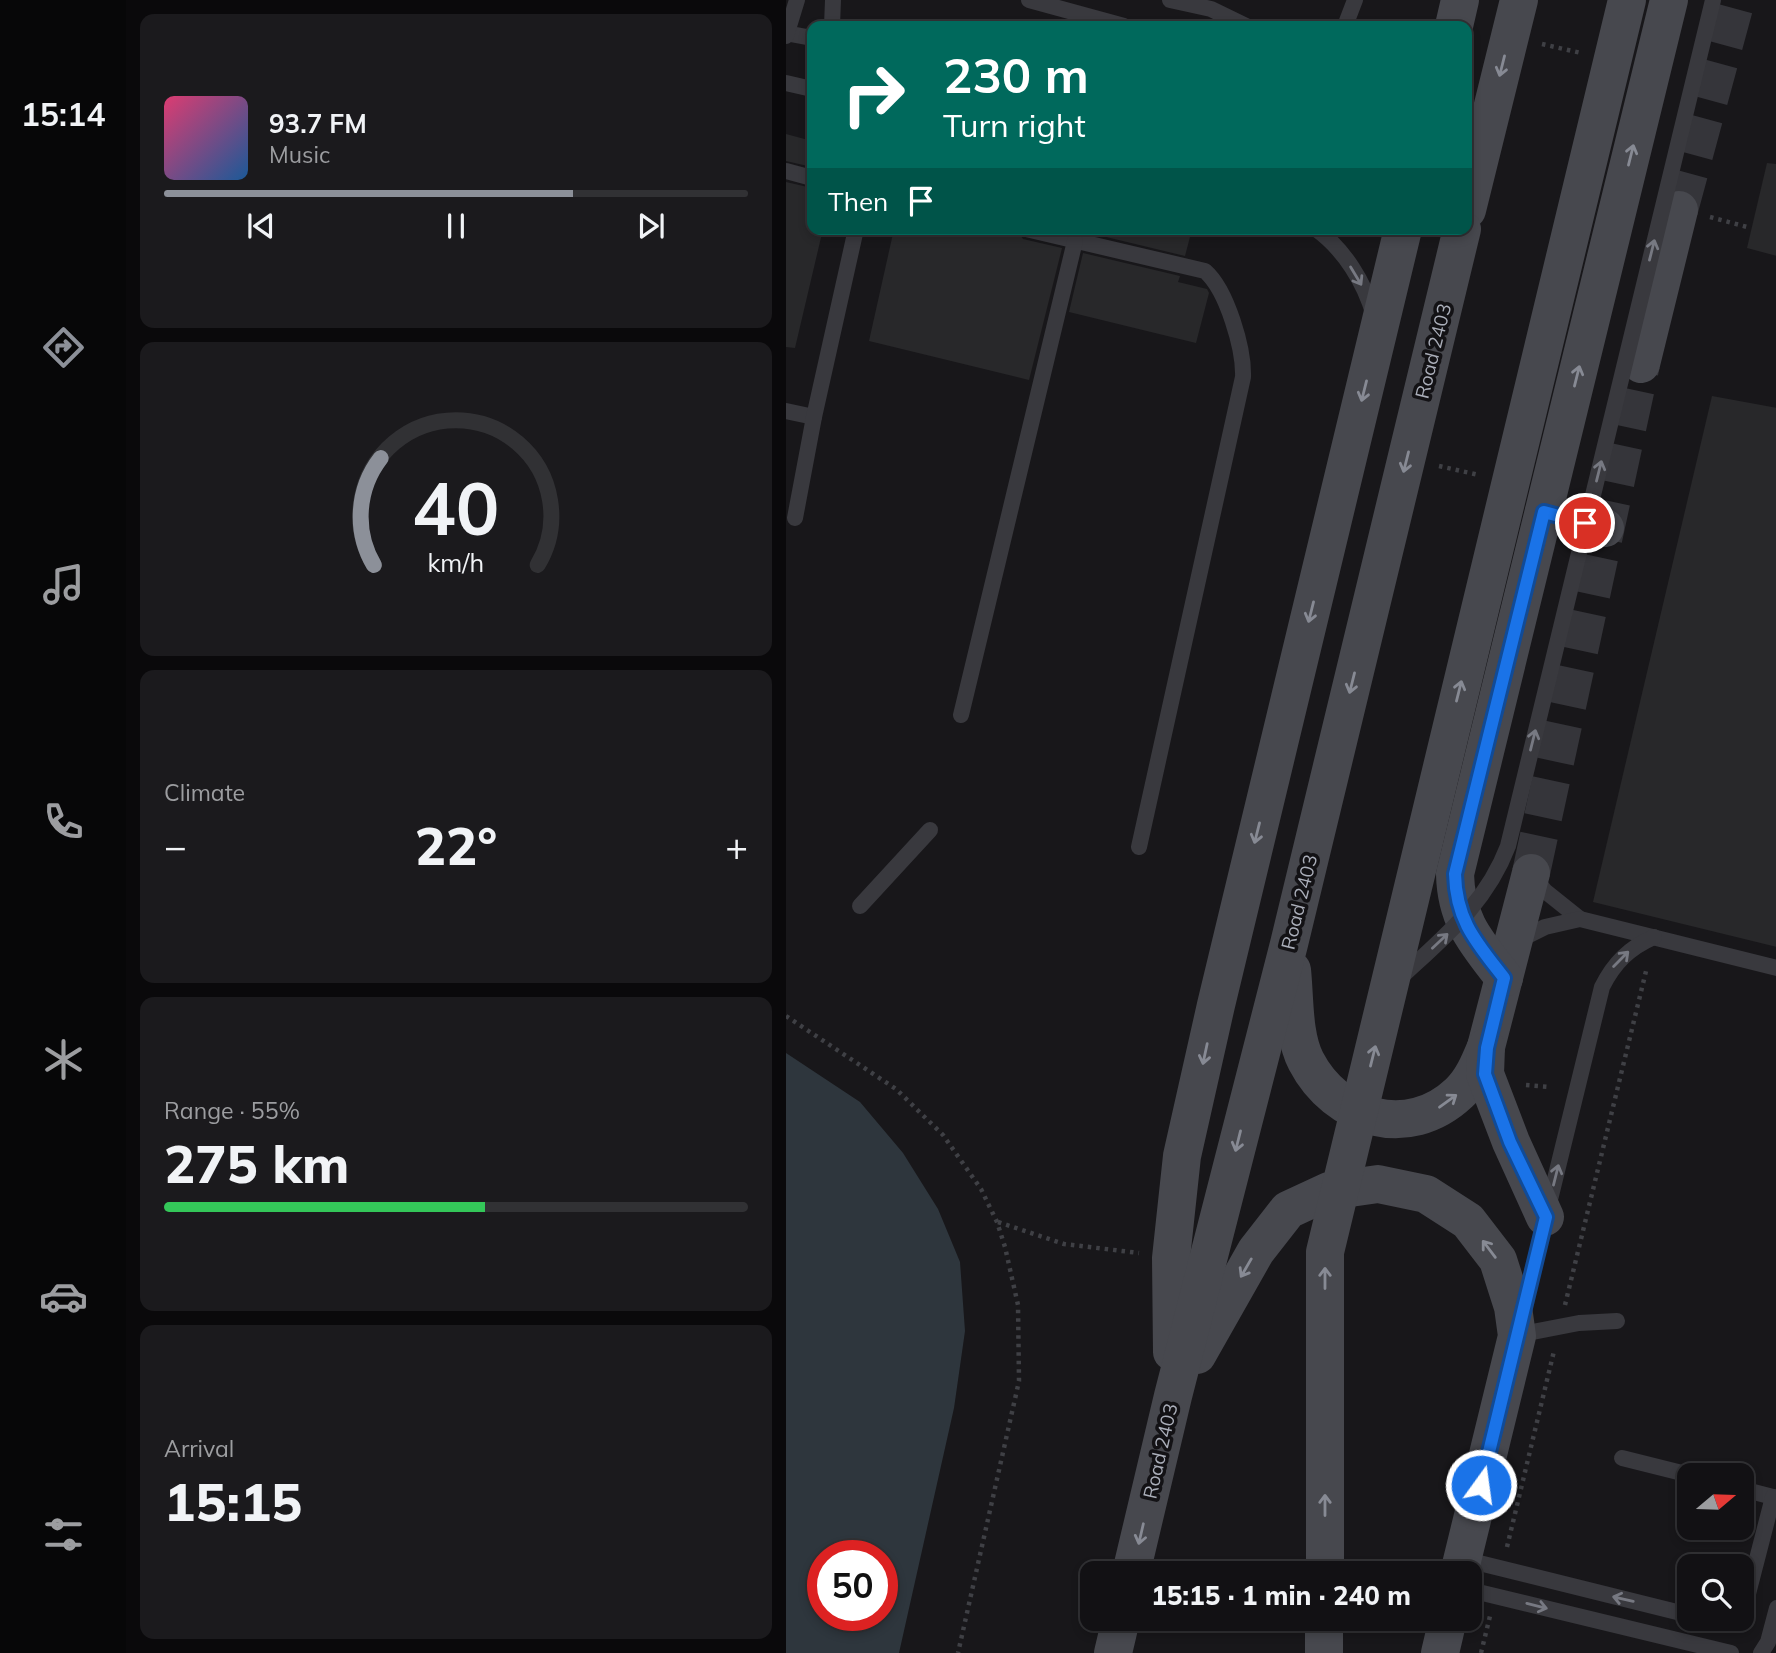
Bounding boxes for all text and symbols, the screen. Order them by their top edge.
text: 230 m [943,44,1089,105]
icon: right [828,49,919,140]
one-way arrow [1495,54,1508,77]
text: 15:14 [21,94,105,134]
text: Turn right [943,105,1086,145]
text: 93.7 FM [269,107,367,140]
text: Music [269,140,330,169]
one-way arrow [1625,144,1638,167]
icon: arrive [902,182,940,220]
text: Then [828,185,888,218]
icon: previous [242,207,280,245]
icon: pause [437,207,475,245]
icon: next [632,207,670,245]
one-way arrow [1646,239,1659,262]
one-way arrow [1349,265,1363,285]
street label: Road 2403 [1410,301,1456,401]
icon: directions [39,323,88,372]
one-way arrow [1571,365,1584,388]
one-way arrow [1357,379,1370,402]
one-way arrow [1399,450,1412,473]
one-way arrow [1592,460,1606,483]
text: 40 [412,462,500,553]
pin [1555,493,1615,553]
icon: arrive [1566,504,1604,542]
text: km/h [428,546,484,577]
icon: music [39,560,88,609]
one-way arrow [1303,600,1317,623]
one-way arrow [1345,671,1358,694]
one-way arrow [1453,680,1466,703]
one-way arrow [1527,729,1541,752]
text: Climate [164,778,245,807]
icon: phone [39,797,88,846]
text: 22° [415,813,497,878]
one-way arrow [1250,821,1263,844]
text: − [164,822,187,870]
text: + [725,822,748,870]
street label: Road 2403 [1276,852,1322,952]
one-way arrow [1431,932,1448,949]
one-way arrow [1612,951,1629,968]
icon: climate [39,1035,88,1084]
one-way arrow [1197,1042,1211,1065]
one-way arrow [1367,1045,1380,1068]
one-way arrow [1438,1094,1457,1108]
text: Range · 55% [164,1096,300,1125]
one-way arrow [1231,1130,1244,1152]
text: 275 km [164,1131,349,1196]
one-way arrow [1550,1164,1563,1187]
one-way arrow [1482,1240,1497,1259]
one-way arrow [1239,1258,1253,1278]
one-way arrow [1318,1266,1332,1289]
icon: car [39,1272,88,1321]
street label: Road 2403 [1137,1401,1183,1501]
text: Arrival [164,1434,234,1463]
position arrow [1444,1448,1518,1522]
north arrow [1677,1463,1754,1540]
map controls [1677,1463,1754,1631]
text: 15:15 [164,1469,302,1534]
one-way arrow [1318,1494,1332,1517]
icon: filters [39,1510,88,1559]
one-way arrow [1133,1522,1147,1545]
speed limit sign: 50 [807,1540,898,1631]
button: search [1677,1554,1754,1631]
text: 15:15 · 1 min · 240 m [1151,1579,1411,1612]
one-way arrow [1612,1591,1635,1605]
one-way arrow [1525,1600,1548,1613]

